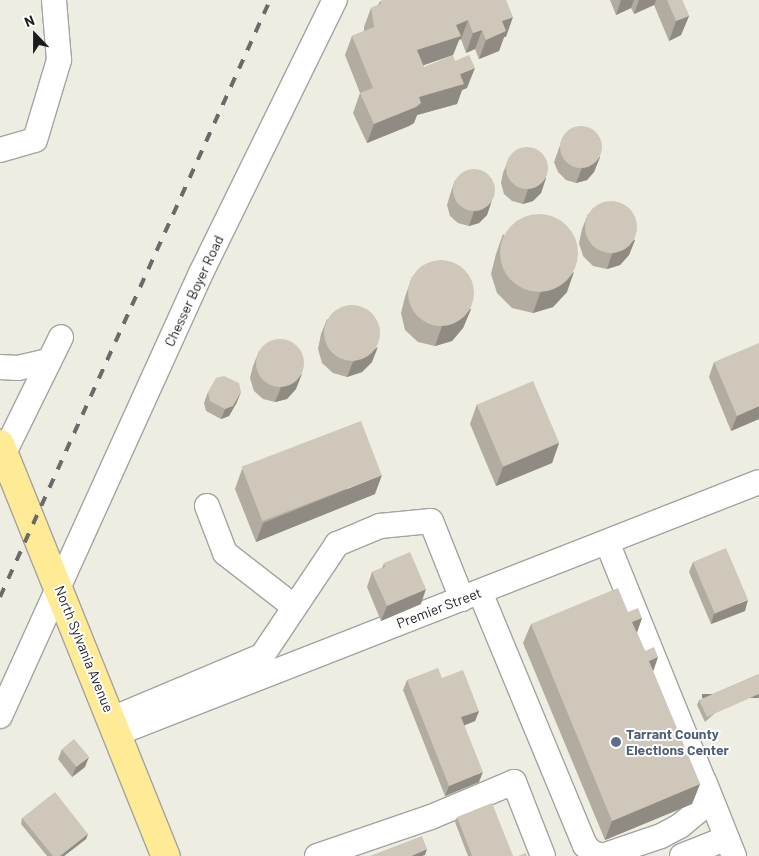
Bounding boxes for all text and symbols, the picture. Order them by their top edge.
north arrow [10,10,60,60]
text: N [22,11,37,30]
street label: Chesser Boyer Road [161,233,227,349]
street label: North Sylvania Avenue [51,583,117,715]
street label: Premier Street [394,584,484,632]
place label: Tarrant County Elections Center [626,726,729,759]
marker: Tarrant County Elections Center [610,736,622,748]

